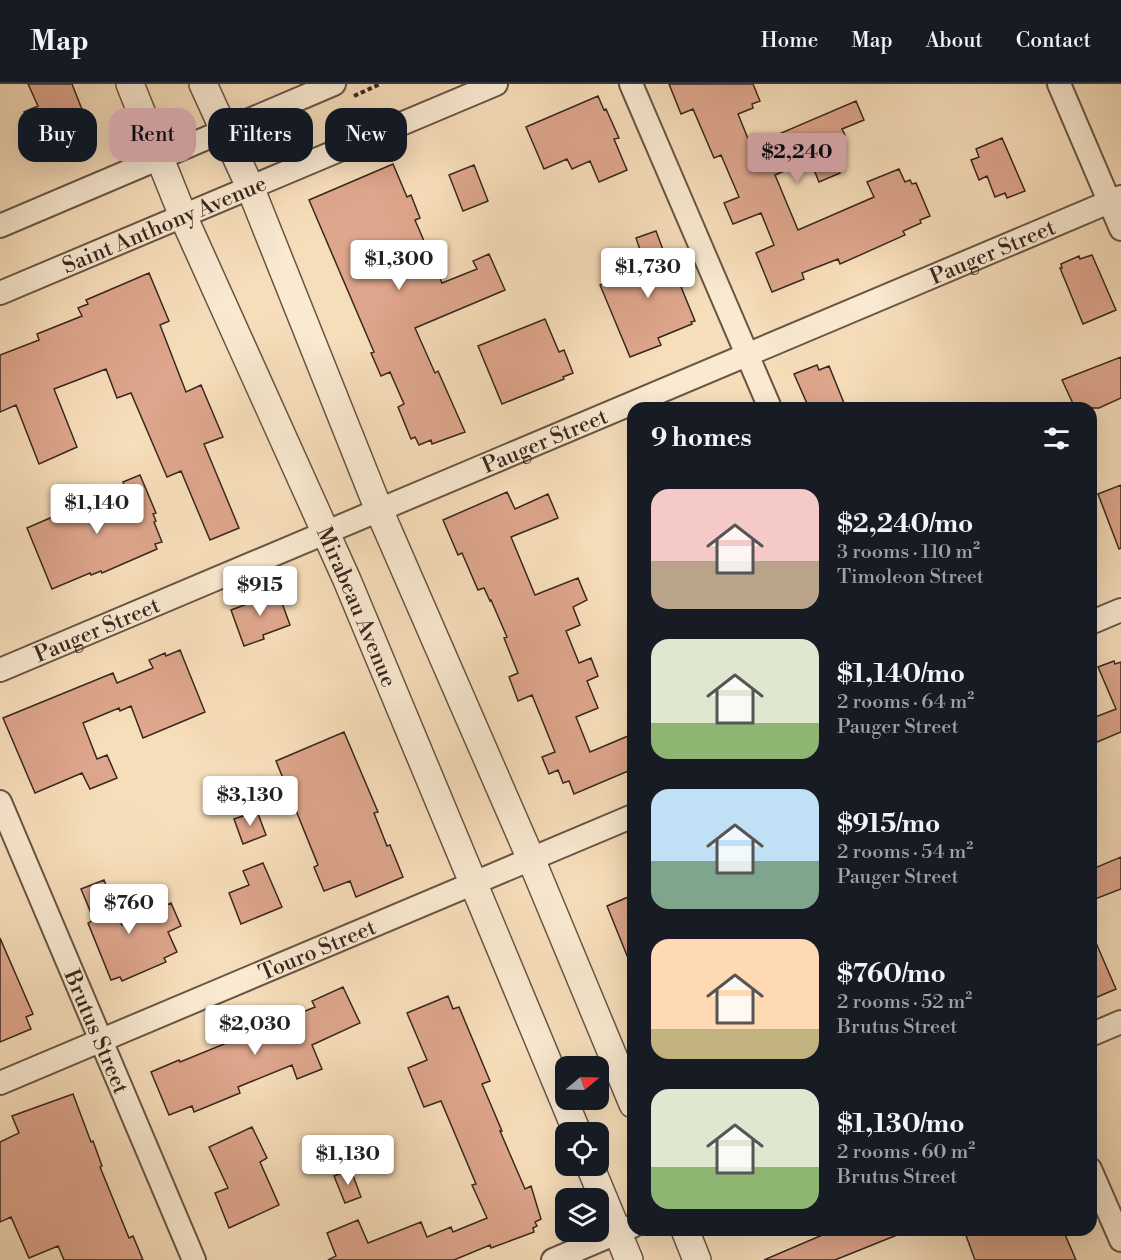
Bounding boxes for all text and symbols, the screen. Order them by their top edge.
text: Map [30,24,89,59]
text: Home [761,28,818,54]
text: Map [851,28,893,54]
text: About [926,28,983,54]
text: Contact [1016,28,1091,54]
chip: Buy [18,108,97,162]
chip: Rent [109,108,196,162]
chip: Filters [208,108,313,162]
chip: New [325,108,407,162]
pin: $2,240 [748,133,846,184]
text: $2,240 [761,140,833,165]
street label: Saint Anthony Avenue [58,170,271,280]
street label: Pauger Street [926,214,1060,291]
pin: $1,300 [350,240,448,291]
text: $1,300 [365,247,434,272]
pin: $1,730 [599,248,697,299]
text: $1,730 [615,255,681,280]
street label: Pauger Street [478,403,612,480]
text: 9 homes [651,422,752,454]
icon: filters [1040,422,1073,455]
pin: $1,140 [48,484,146,535]
text: $1,140 [65,491,129,516]
text: $2,240/mo [837,508,973,540]
icon: home [699,513,771,585]
street label: Mirabeau Avenue [310,523,402,691]
text: 3 rooms · 110 m² [837,540,980,565]
text: Timoleon Street [837,565,984,590]
pin: $915 [224,566,296,617]
text: $915 [237,573,283,598]
street label: Pauger Street [30,592,164,669]
text: $1,140/mo [837,658,965,690]
icon: home [699,663,771,735]
text: 2 rooms · 64 m² [837,690,974,715]
text: Pauger Street [837,715,958,740]
pin: $3,130 [201,776,299,827]
text: $3,130 [217,783,283,808]
text: $915/mo [837,808,940,840]
icon: home [699,813,771,885]
text: 2 rooms · 54 m² [837,840,973,865]
text: Pauger Street [837,865,958,890]
pin: $760 [93,884,165,935]
text: $760 [104,891,154,916]
street label: Touro Street [255,914,380,987]
text: $760/mo [837,958,946,990]
icon: home [699,963,771,1035]
street label: Brutus Street [57,965,134,1098]
text: 2 rooms · 52 m² [837,990,972,1015]
pin: $2,030 [206,1005,304,1056]
text: $2,030 [219,1012,291,1037]
text: Brutus Street [837,1015,957,1040]
north arrow [555,1056,609,1110]
map controls [555,1056,609,1242]
text: $1,130/mo [837,1108,965,1140]
icon: home [699,1113,771,1185]
button: locate [555,1122,609,1176]
pin: $1,130 [299,1135,397,1186]
text: 2 rooms · 60 m² [837,1140,975,1165]
text: $1,130 [316,1142,380,1167]
text: Brutus Street [837,1165,957,1190]
button: layers [555,1188,609,1242]

